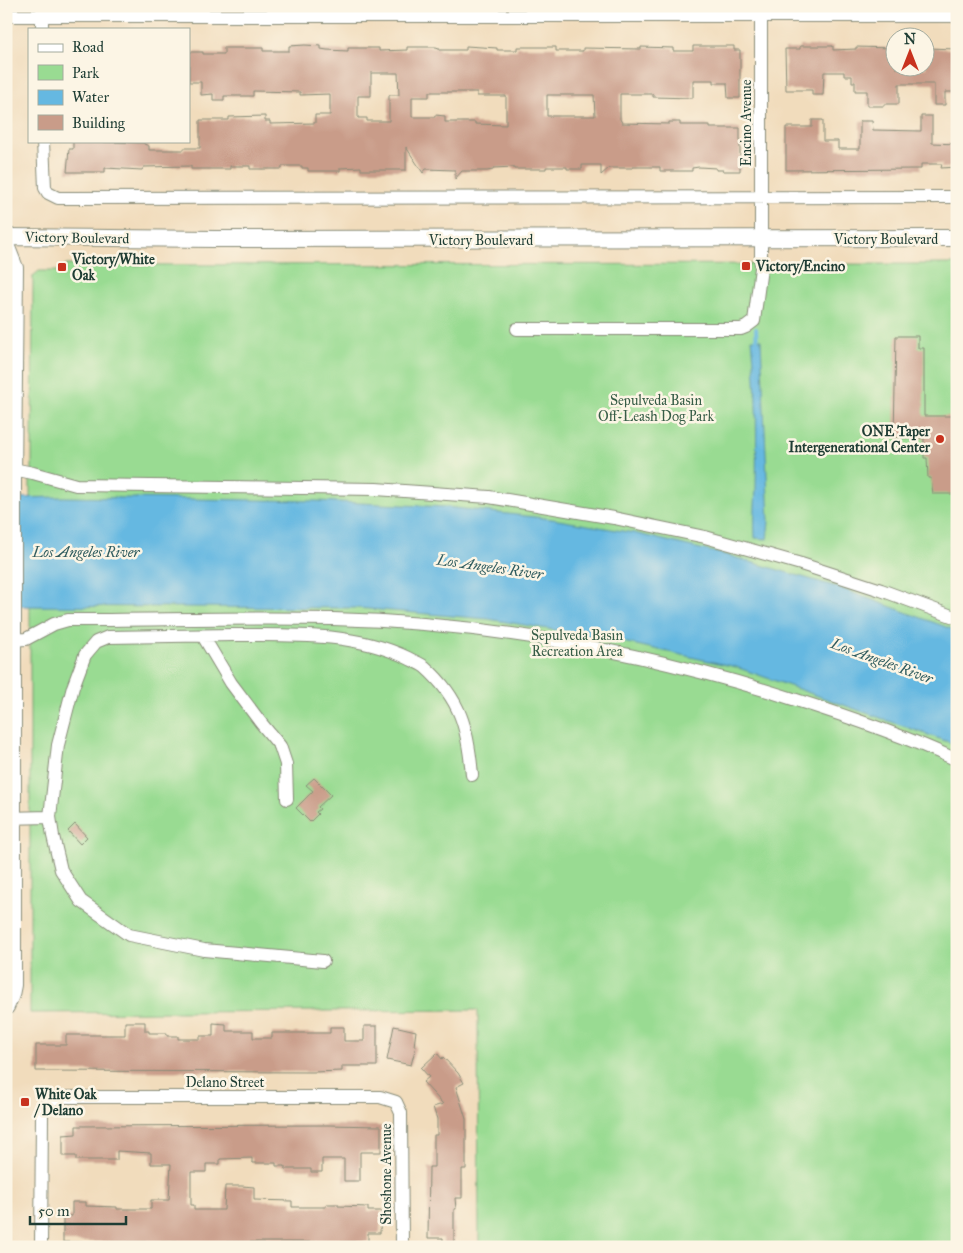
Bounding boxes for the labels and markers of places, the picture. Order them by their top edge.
place label: Victory/White Oak [71,251,155,284]
place label: Victory/Encino [755,258,845,276]
marker: Victory/Encino [740,260,752,272]
marker: Victory/White Oak [56,261,68,273]
place label: ONE Taper Intergenerational Center [788,423,931,457]
marker: ONE Taper Intergenerational Center [934,433,946,445]
place label: White Oak / Delano [33,1086,97,1119]
marker: White Oak / Delano [19,1096,31,1108]

